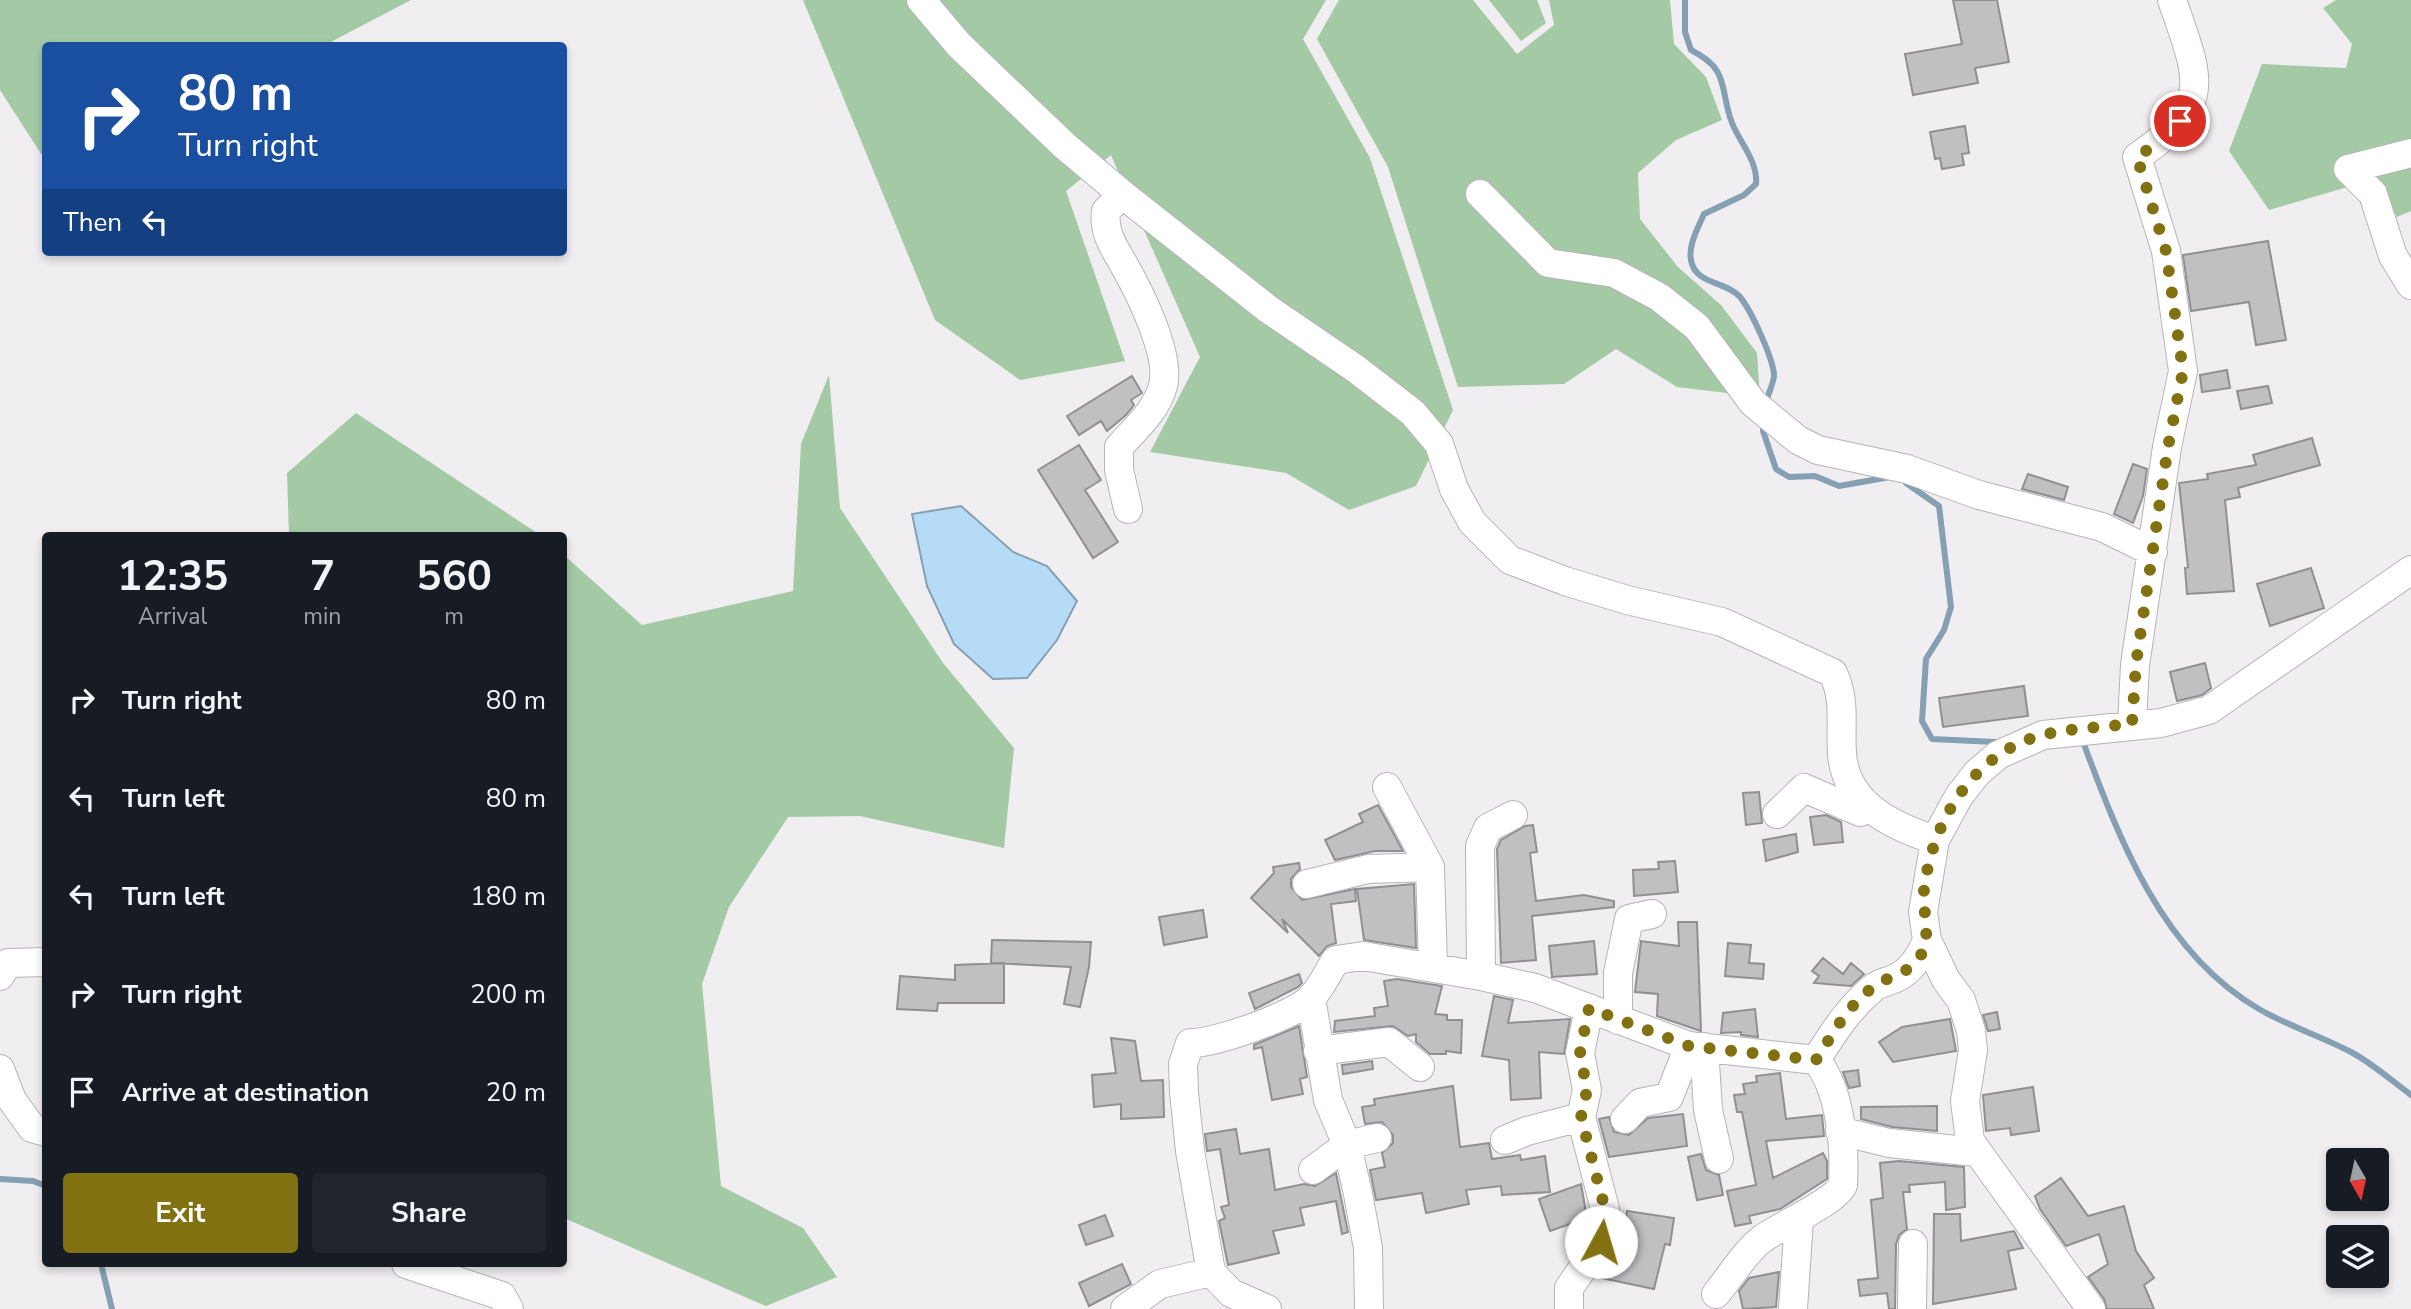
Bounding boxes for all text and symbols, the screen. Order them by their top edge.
text: 80 m [178,60,293,127]
icon: right [63,70,154,161]
pin [2150,91,2210,151]
icon: arrive [2161,102,2199,140]
text: Turn right [178,124,318,167]
icon: left [136,203,174,241]
text: Then [63,205,122,240]
text: 12:35 [117,548,228,605]
text: 7 [310,548,335,605]
text: 560 [416,548,492,605]
text: Arrival [138,601,207,632]
text: min [303,601,341,632]
text: m [444,601,464,632]
icon: right [63,681,101,719]
text: Turn right [122,683,241,718]
text: 80 m [486,683,546,718]
icon: left [63,779,101,817]
text: Turn left [122,781,225,816]
text: 80 m [486,781,546,816]
icon: left [63,877,101,915]
text: Turn left [122,879,225,914]
text: 180 m [470,879,546,914]
icon: right [63,975,101,1013]
text: Turn right [122,977,241,1012]
text: 200 m [470,977,546,1012]
icon: arrive [63,1073,101,1111]
text: Arrive at destination [122,1075,369,1110]
text: 20 m [486,1075,546,1110]
north arrow [2326,1148,2389,1211]
map controls [2326,1148,2389,1288]
button: Exit [63,1173,298,1253]
button: Share [312,1173,546,1253]
position arrow [1564,1205,1638,1279]
button: layers [2326,1225,2389,1288]

